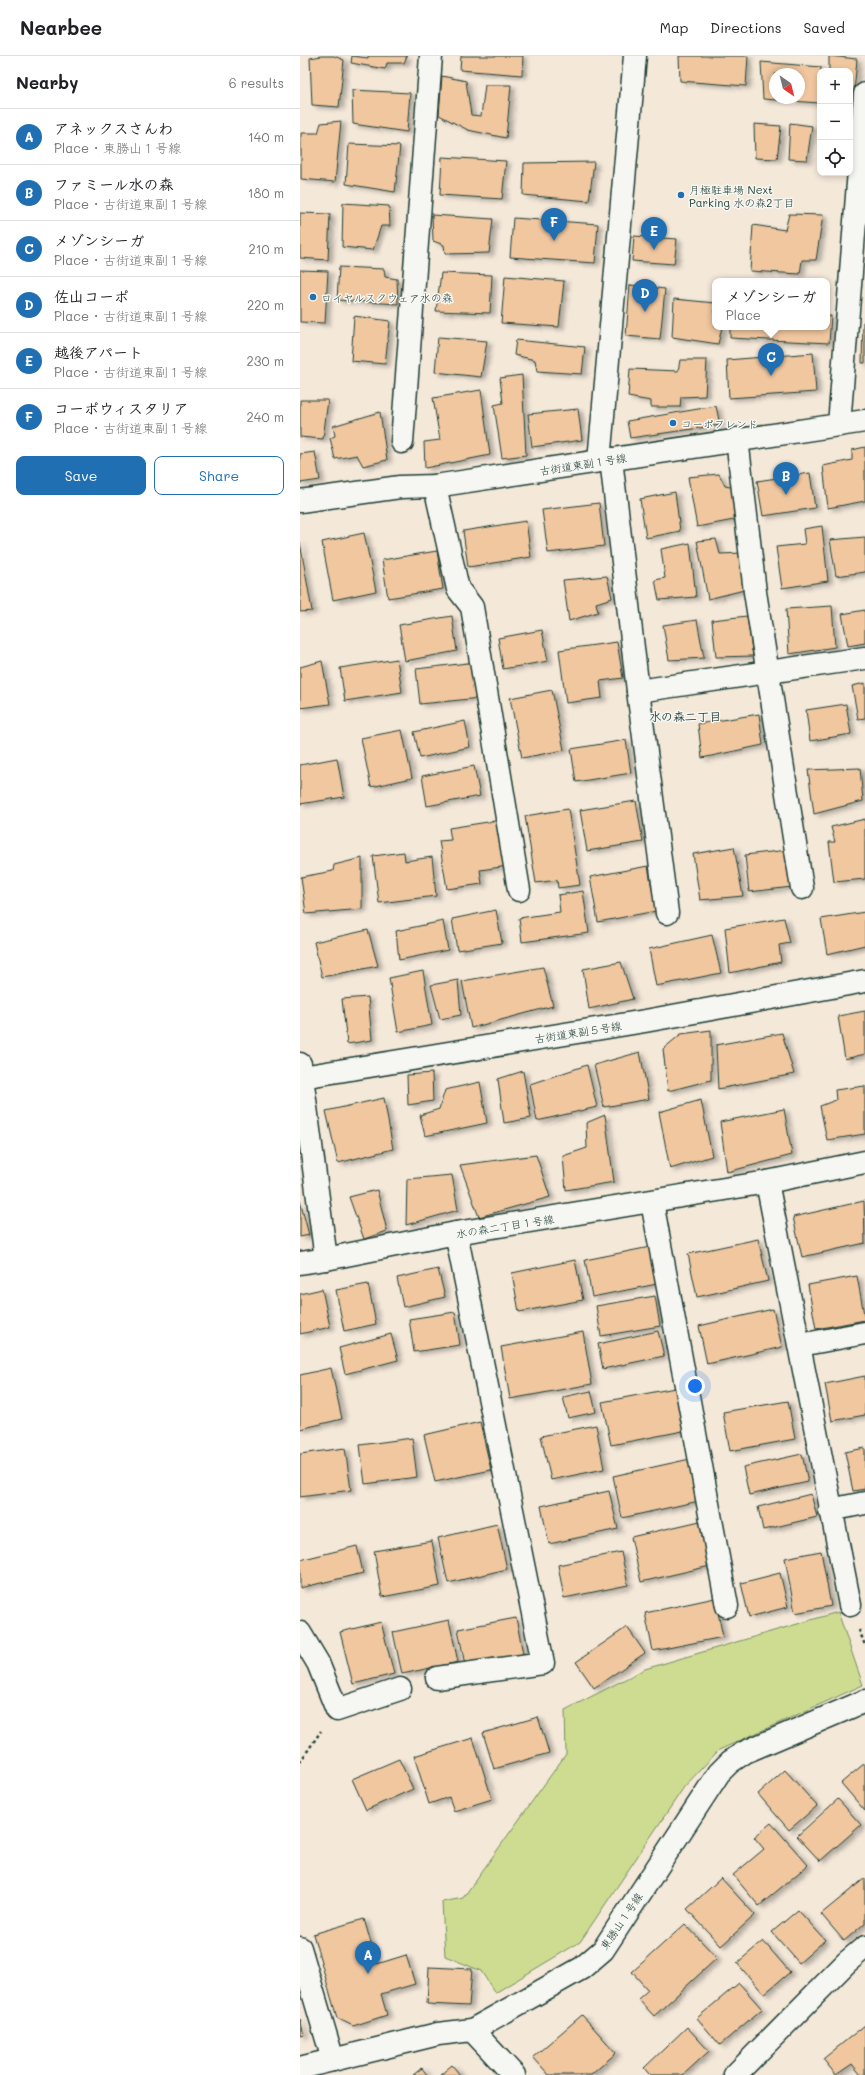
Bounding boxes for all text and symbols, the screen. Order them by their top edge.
text: Nearbee [20,15,102,40]
text: Map [660,18,688,37]
text: Directions [710,18,781,37]
text: Saved [803,18,845,37]
north arrow [769,68,805,104]
map controls [817,68,853,176]
button: + [817,68,853,104]
text: Nearby [16,71,78,93]
text: 6 results [229,74,284,91]
button: − [817,104,853,140]
text: アネックスさんわ [54,118,173,138]
text: A [24,128,34,145]
text: 140 m [248,128,284,145]
text: Place · 東勝山１号線 [54,139,181,156]
button: locate [817,140,853,176]
text: ファミール水の森 [54,174,173,194]
place label: 月極駐車場 Next Parking 水の森2丁目 [689,182,794,210]
text: B [25,184,33,201]
text: 180 m [248,184,284,201]
marker: 月極駐車場 Next Parking 水の森2丁目 [676,190,686,200]
text: Place · 古街道東副１号線 [54,195,207,212]
pin: F [541,208,567,241]
pin: E [641,217,667,250]
text: メゾンシーガ [54,230,144,250]
text: C [24,240,34,257]
text: 210 m [248,240,284,257]
text: Place · 古街道東副１号線 [54,251,207,268]
popup [712,278,830,330]
pin: D [632,279,658,312]
text: 佐山コーポ [54,286,129,306]
text: メゾンシーガ [726,286,816,306]
place label: ロイヤルスクウェア水の森 [321,290,453,305]
marker: ロイヤルスクウェア水の森 [308,292,318,302]
text: D [24,296,34,313]
text: 220 m [247,296,284,313]
text: Place [726,306,761,323]
text: Place · 古街道東副１号線 [54,307,207,324]
text: 越後アパート [54,342,143,362]
pin: C [758,343,784,376]
text: E [25,352,33,369]
text: 230 m [247,352,284,369]
text: Place · 古街道東副１号線 [54,363,207,380]
text: コーポウィスタリア [54,398,188,418]
text: F [25,408,33,425]
text: 240 m [247,408,284,425]
place label: コーポフレンド [681,416,758,431]
marker: コーポフレンド [668,418,678,428]
text: Place · 古街道東副１号線 [54,419,207,436]
street label: 古街道東副１号線 [538,450,628,478]
button: Save [16,456,146,495]
button: Share [154,456,284,495]
pin: B [773,462,799,495]
district label: 水の森二丁目 [649,708,721,724]
street label: 古街道東副５号線 [533,1018,623,1046]
street label: 水の森二丁目１号線 [455,1211,555,1241]
your location [685,1376,705,1396]
street label: 東勝山１号線 [596,1889,646,1953]
pin: A [355,1941,381,1974]

